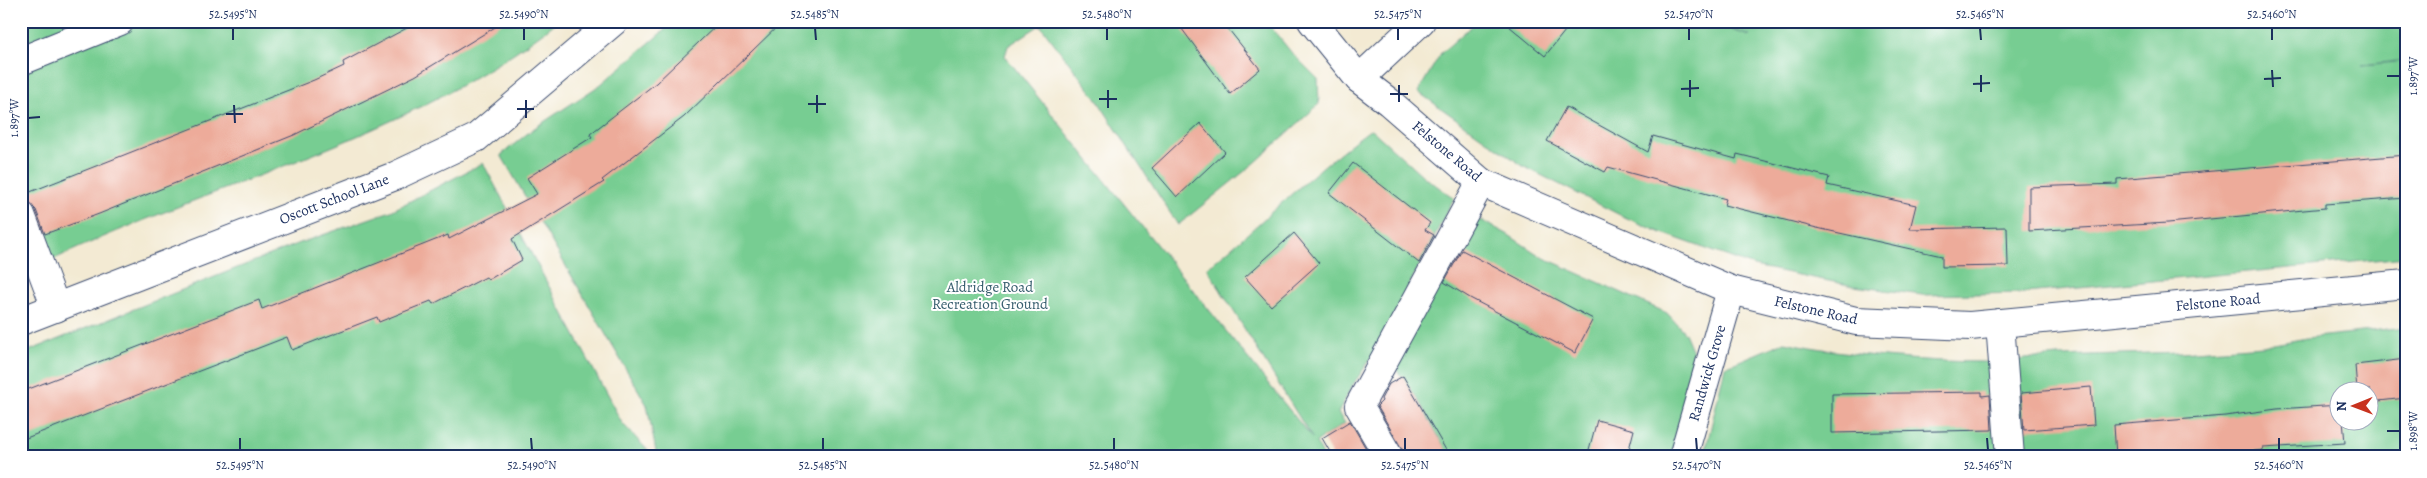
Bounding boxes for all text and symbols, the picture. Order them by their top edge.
text: 52.5495°N [209,6,257,22]
text: 52.5490°N [499,6,549,22]
text: 52.5485°N [791,6,840,22]
text: 52.5480°N [1082,6,1132,22]
text: 52.5475°N [1374,6,1422,22]
text: 52.5470°N [1665,6,1714,22]
text: 52.5465°N [1956,6,2004,22]
text: 52.5460°N [2247,6,2297,22]
text: 1.897°W [2405,56,2421,95]
text: 1.897°W [6,98,22,137]
street label: Felstone Road [1408,116,1487,187]
street label: Oscott School Lane [276,169,392,229]
park label: Aldridge Road Recreation Ground [932,277,1049,314]
street label: Felstone Road [2175,288,2262,316]
street label: Felstone Road [1772,291,1861,330]
street label: Randwick Grove [1684,322,1730,424]
north arrow [2330,380,2380,430]
text: N [2332,401,2351,411]
text: 1.898°W [2405,410,2421,451]
text: 52.5495°N [216,457,264,473]
text: 52.5490°N [507,457,557,473]
text: 52.5485°N [799,457,848,473]
text: 52.5480°N [1089,457,1139,473]
text: 52.5475°N [1381,457,1429,473]
text: 52.5470°N [1673,457,1722,473]
text: 52.5465°N [1964,457,2012,473]
text: 52.5460°N [2254,457,2304,473]

